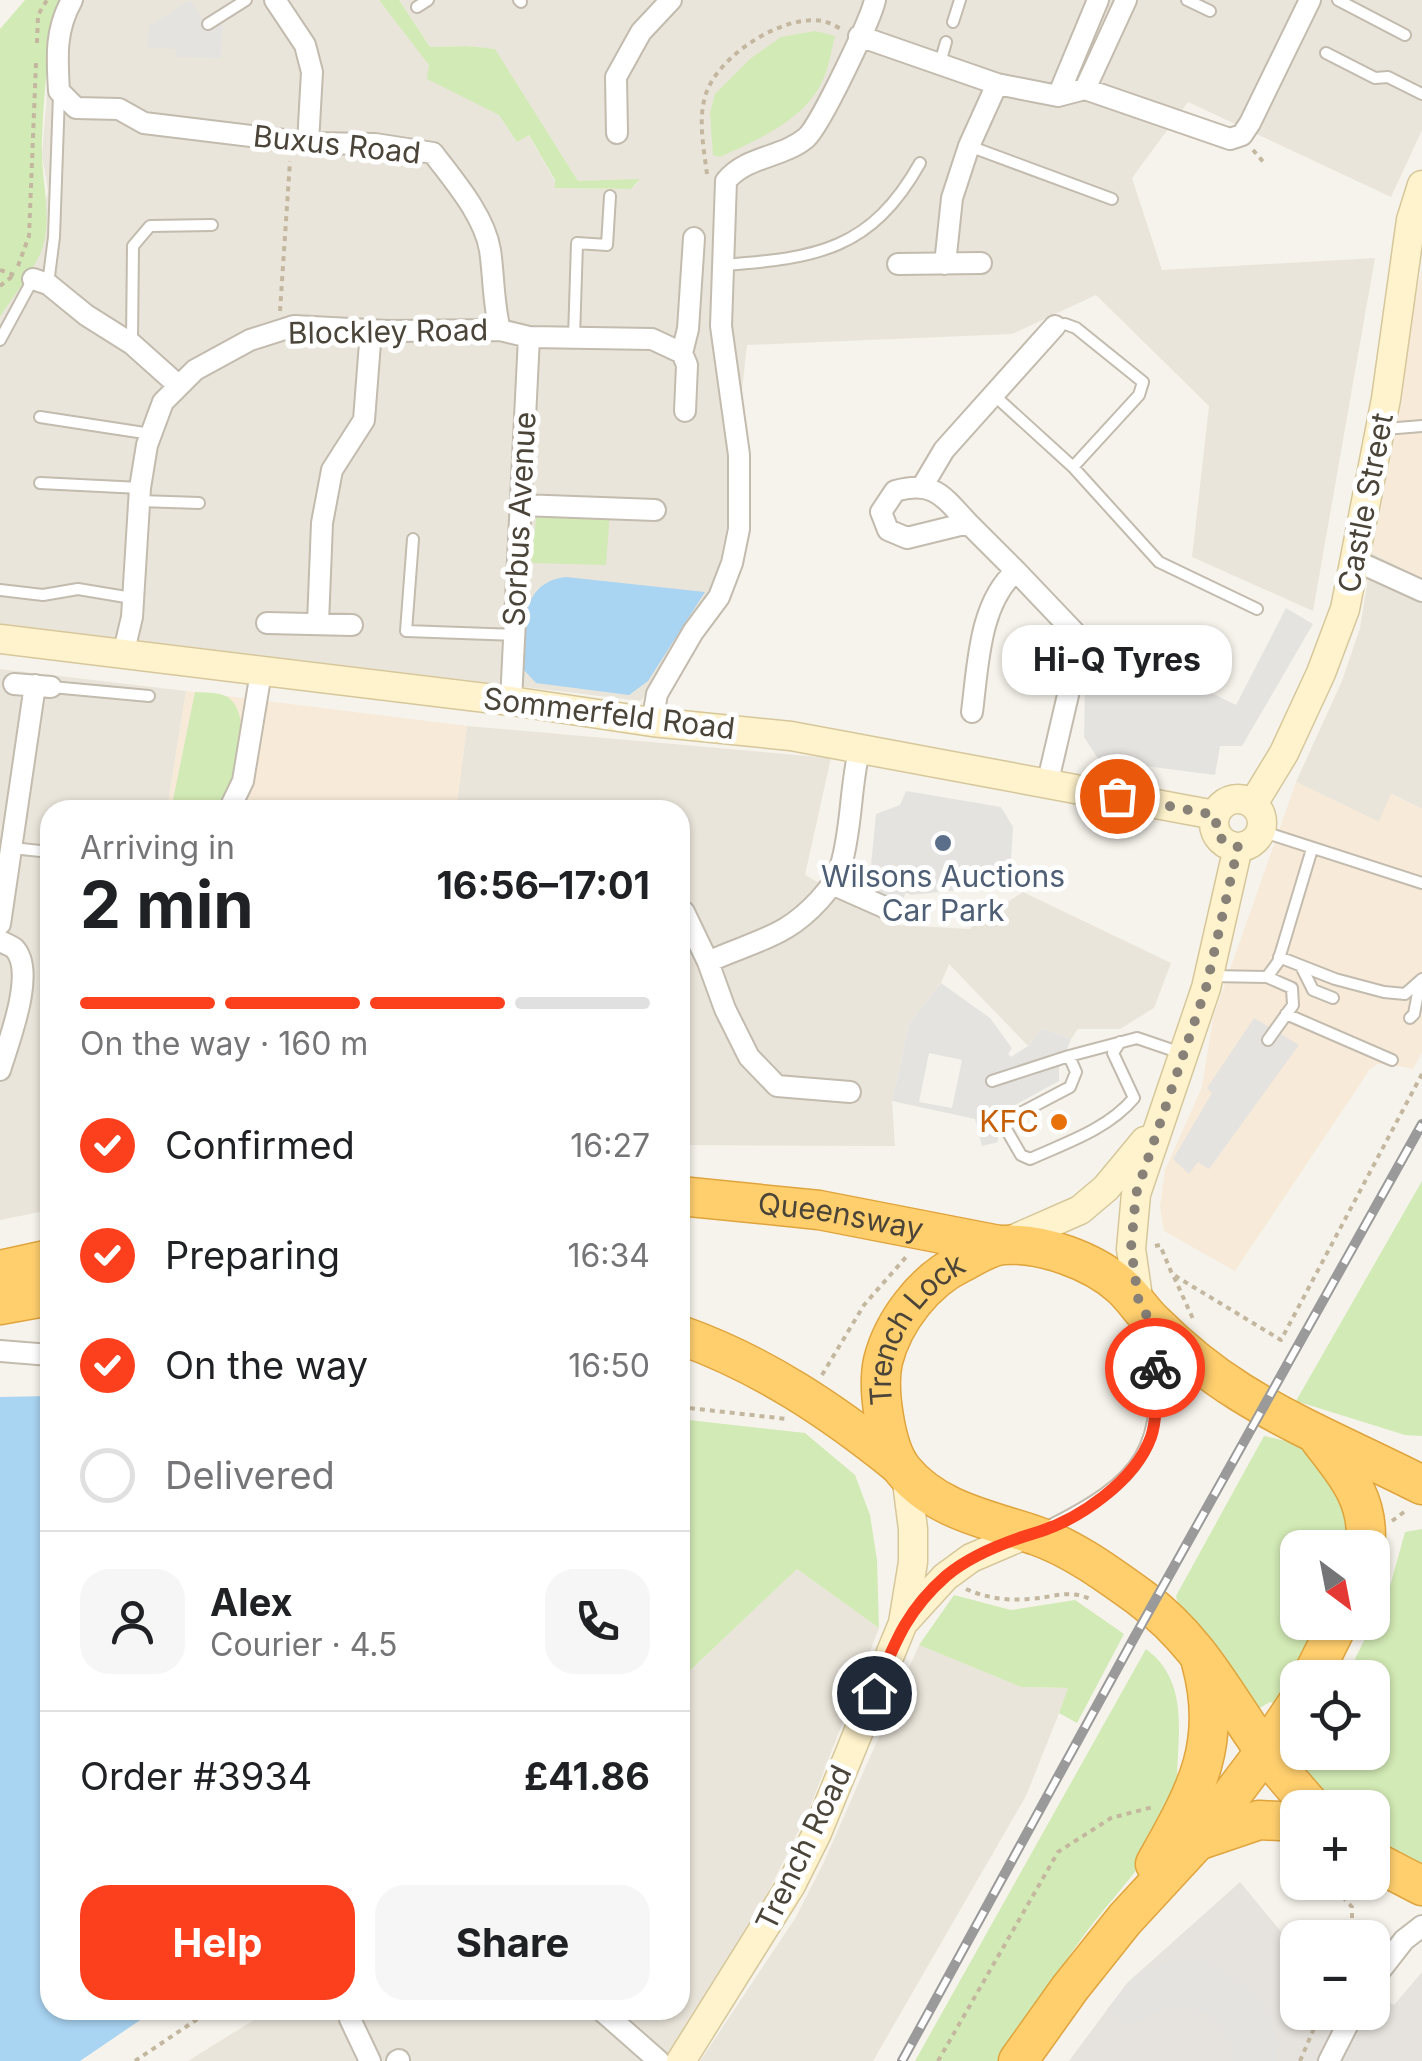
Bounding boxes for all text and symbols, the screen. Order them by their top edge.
street label: Buxus Road [252,117,423,171]
street label: Blockley Road [288,311,488,351]
street label: Castle Street [1330,410,1400,596]
street label: Sorbus Avenue [495,411,543,627]
callout: Hi-Q Tyres [1002,626,1232,696]
text: Hi-Q Tyres [1033,640,1201,679]
street label: Sommerfeld Road [481,680,737,746]
pin [1075,754,1160,839]
icon: bag [1090,769,1145,824]
text: Arriving in [80,828,235,867]
marker: Wilsons Auctions Car Park [932,832,954,854]
place label: Wilsons Auctions Car Park [821,858,1065,928]
text: 16:56–17:01 [436,862,650,908]
text: 2 min [80,865,254,944]
text: On the way · 160 m [80,1024,368,1063]
place label: KFC [979,1103,1039,1139]
marker: KFC [1048,1111,1070,1133]
icon: check [80,1118,135,1173]
text: Confirmed [165,1122,355,1168]
text: 16:27 [570,1126,650,1165]
street label: Queensway [756,1185,927,1247]
icon: check [80,1228,135,1283]
text: Preparing [165,1232,340,1278]
text: 16:34 [567,1236,650,1275]
street label: Trench Lock [862,1245,971,1407]
courier [1105,1318,1205,1418]
icon: check [80,1338,135,1393]
icon: bike [1128,1341,1183,1396]
text: On the way [165,1342,368,1388]
text: 16:50 [568,1346,650,1385]
text: Delivered [165,1452,335,1498]
north arrow [1280,1530,1390,1640]
map controls [1280,1530,1390,2030]
button: person [80,1569,185,1674]
button: phone [545,1569,650,1674]
text: Alex [210,1579,293,1625]
text: Courier · 4.5 [210,1625,398,1664]
pin [832,1651,917,1736]
button: locate [1280,1660,1390,1770]
icon: home [847,1666,902,1721]
text: Order #3934 [80,1753,312,1799]
text: £41.86 [524,1753,650,1799]
street label: Trench Road [748,1759,859,1936]
button: + [1280,1790,1390,1900]
button: Help [80,1885,355,2000]
button: Share [375,1885,650,2000]
button: − [1280,1920,1390,2030]

